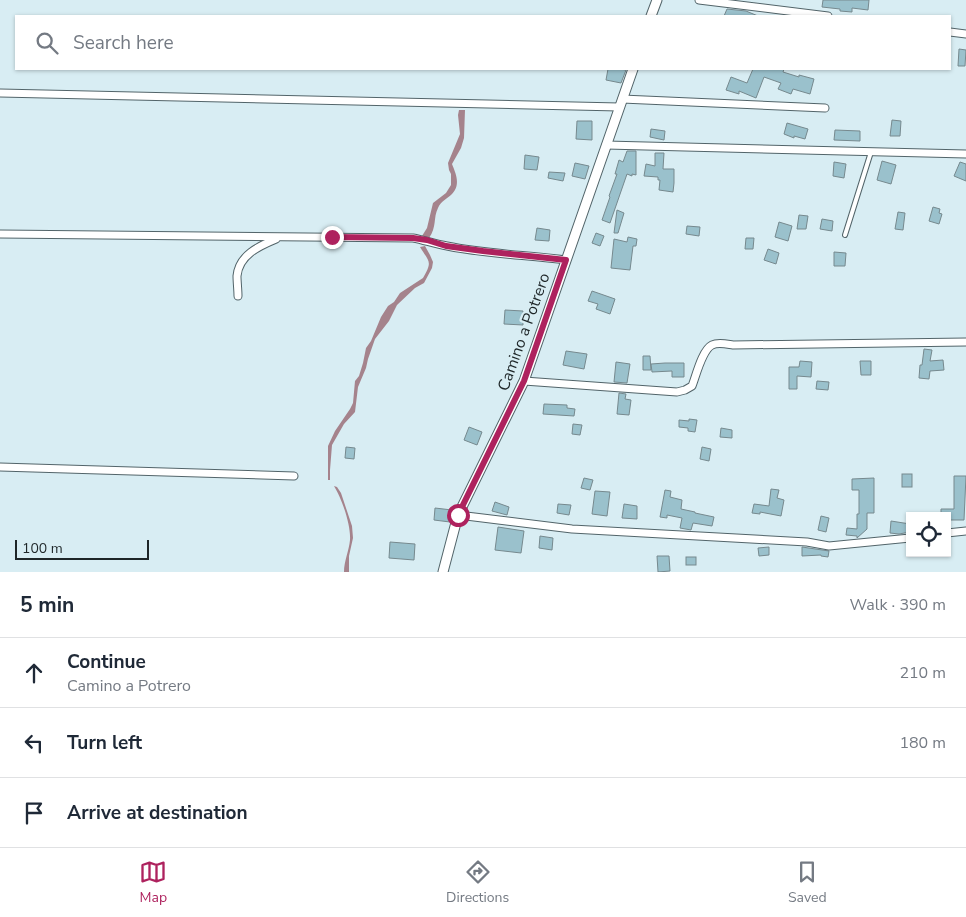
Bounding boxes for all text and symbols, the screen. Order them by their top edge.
search box [15,15,951,70]
icon: search [33,29,61,57]
text: Search here [73,30,174,56]
route end [321,226,344,249]
street label: Camino a Potrero [492,270,556,394]
route start [447,504,470,527]
map controls [906,512,951,557]
button: locate [906,512,951,557]
scale bar [15,537,149,560]
text: 100 m [22,539,63,558]
text: 5 min [20,591,74,619]
text: Walk · 390 m [850,594,946,616]
text: Continue [67,649,146,675]
icon: ahead [20,659,48,687]
text: 210 m [899,662,946,684]
text: Camino a Potrero [67,675,191,697]
icon: left [20,729,48,757]
text: Turn left [67,730,142,756]
text: 180 m [899,732,946,754]
icon: arrive [20,799,48,827]
text: Arrive at destination [67,800,248,826]
tab: Map [139,858,167,907]
tab: Directions [446,858,509,907]
tab: Saved [788,858,827,907]

